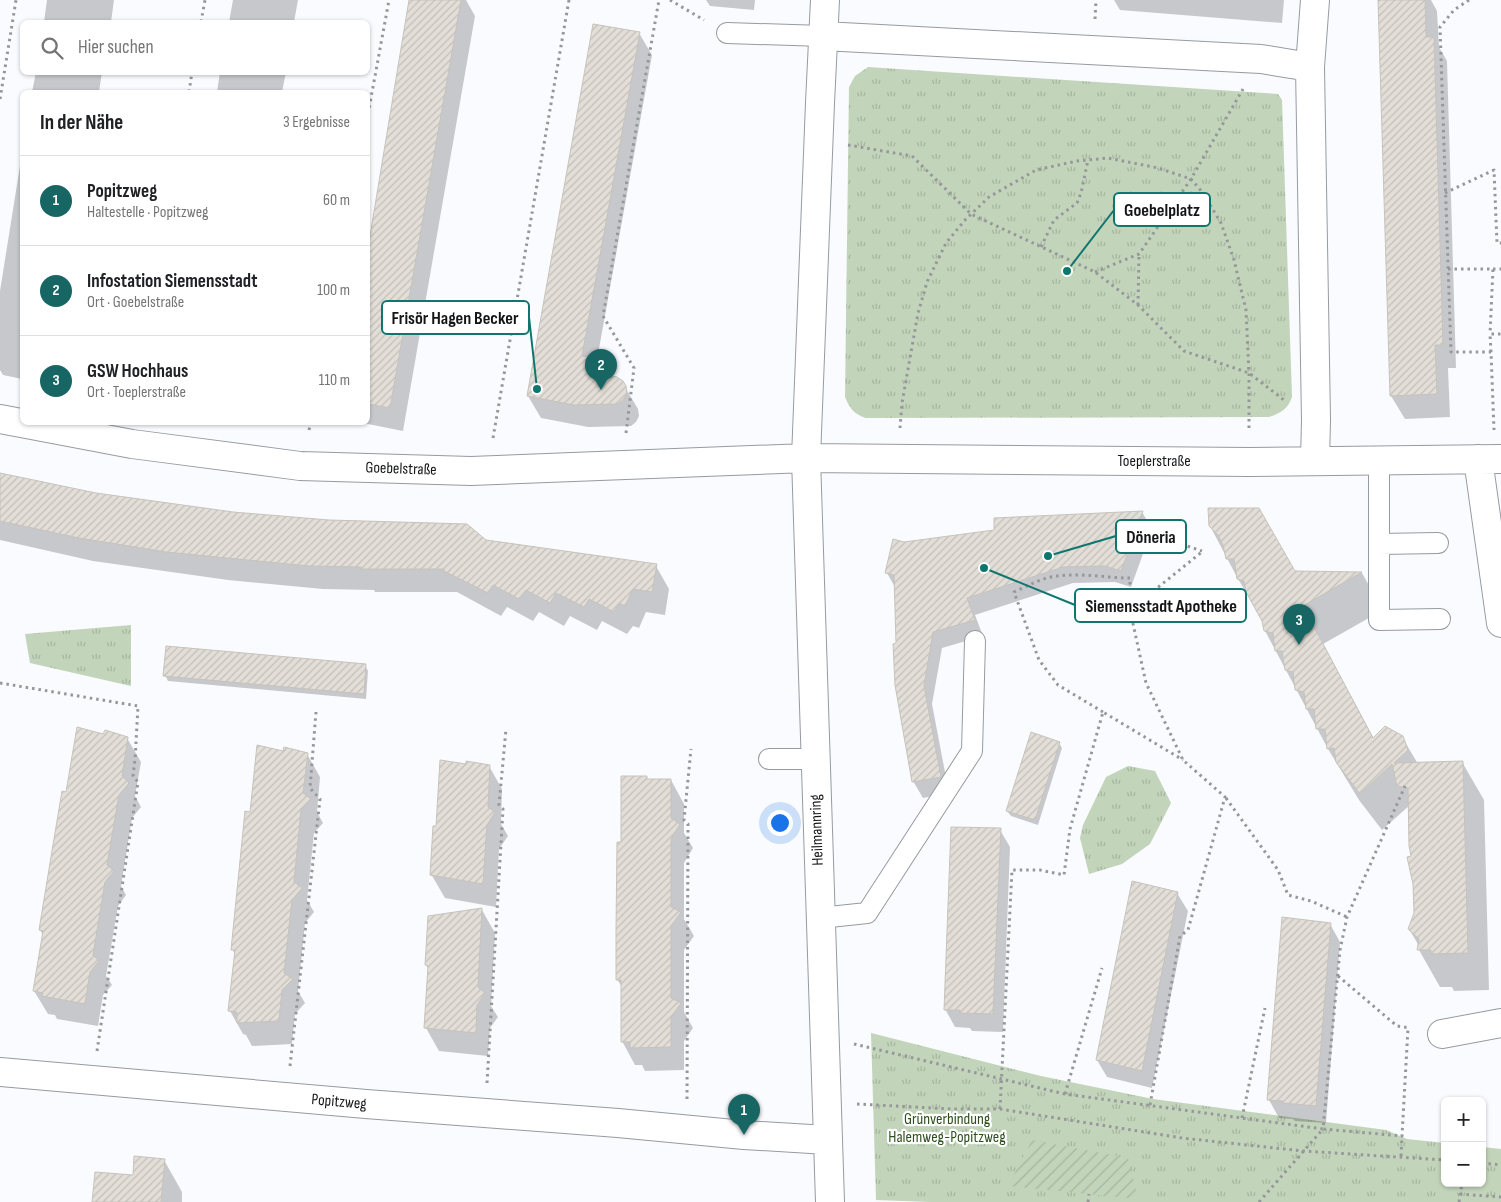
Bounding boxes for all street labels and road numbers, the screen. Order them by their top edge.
street label: Toeplerstraße [1117,452,1191,471]
street label: Goebelstraße [365,458,437,480]
street label: Heilmannring [806,794,828,866]
street label: Popitzweg [311,1090,367,1114]

